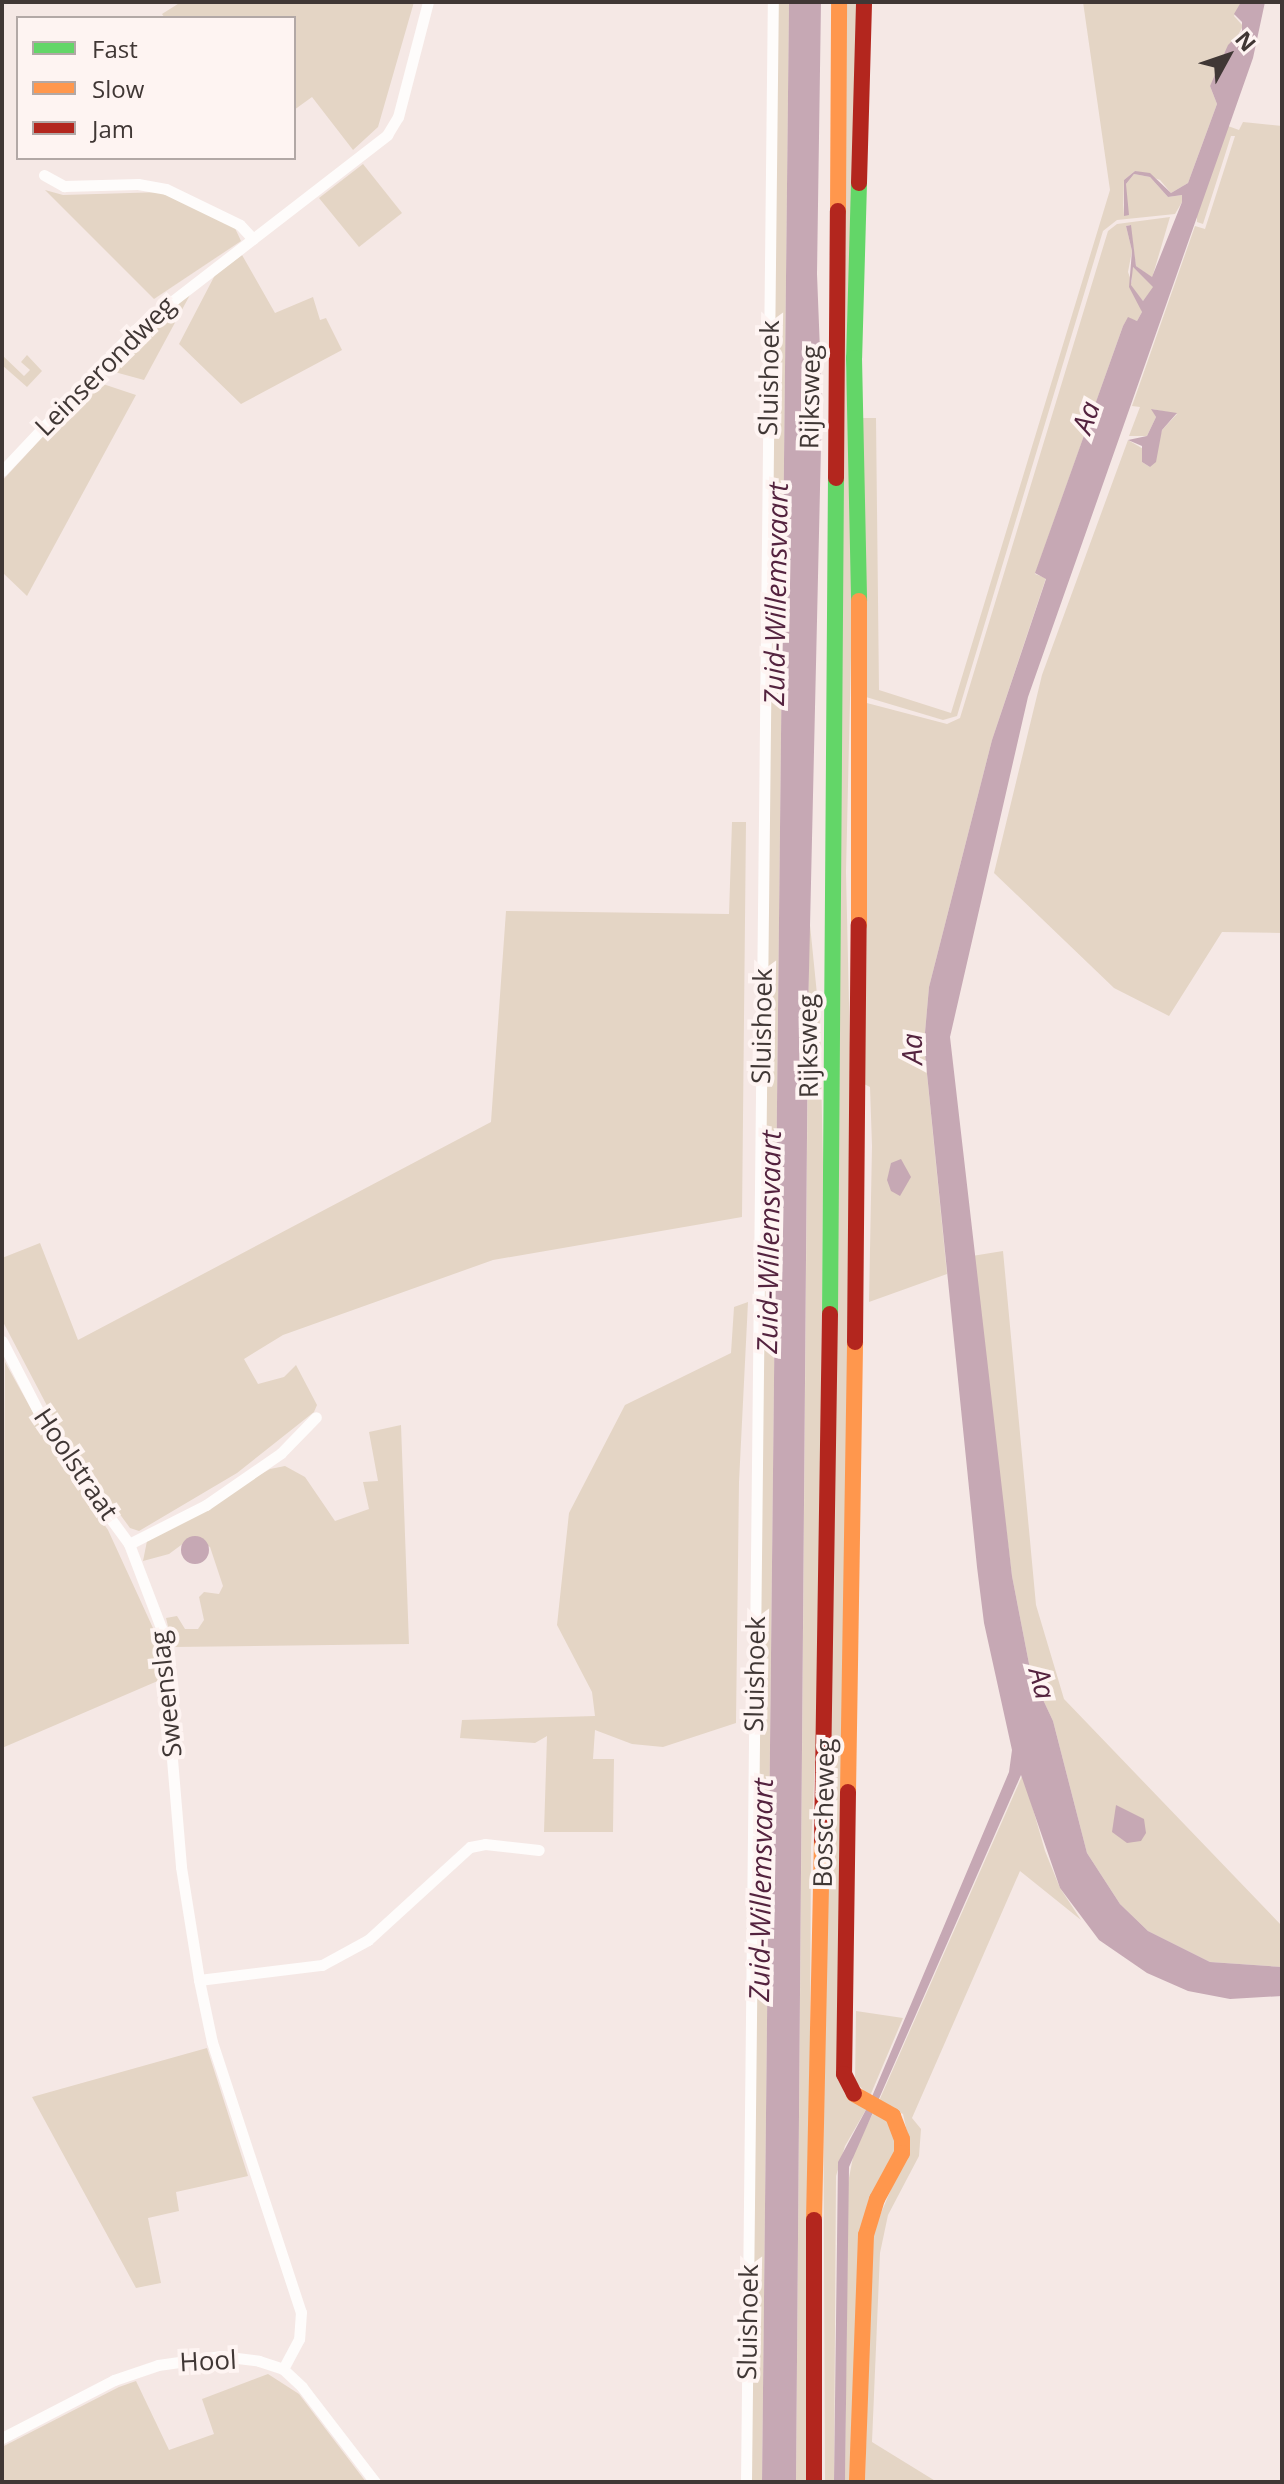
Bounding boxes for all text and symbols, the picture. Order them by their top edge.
legend [16,16,296,160]
north arrow [1188,16,1268,96]
text: N [1229,24,1264,57]
text: Fast [92,32,138,65]
text: Slow [92,72,144,105]
text: Jam [92,112,134,145]
street label: Leinserondweg [29,290,181,442]
street label: Sluishoek [752,320,786,436]
street label: Rijksweg [793,345,827,449]
water label: Aa [1064,397,1106,437]
water label: Zuid-Willemsvaart [756,482,794,706]
street label: Sluishoek [745,968,779,1084]
street label: Rijksweg [791,994,825,1098]
water label: Aa [894,1033,928,1065]
water label: Zuid-Willemsvaart [749,1130,787,1354]
street label: Hoolstraat [27,1402,125,1526]
street label: Sluishoek [738,1616,772,1732]
street label: Sweenslag [144,1629,188,1759]
water label: Aa [1023,1663,1063,1703]
street label: Bosscheweg [807,1738,841,1888]
water label: Zuid-Willemsvaart [741,1778,779,2002]
street label: Sluishoek [731,2264,765,2380]
street label: Hool [179,2344,237,2378]

